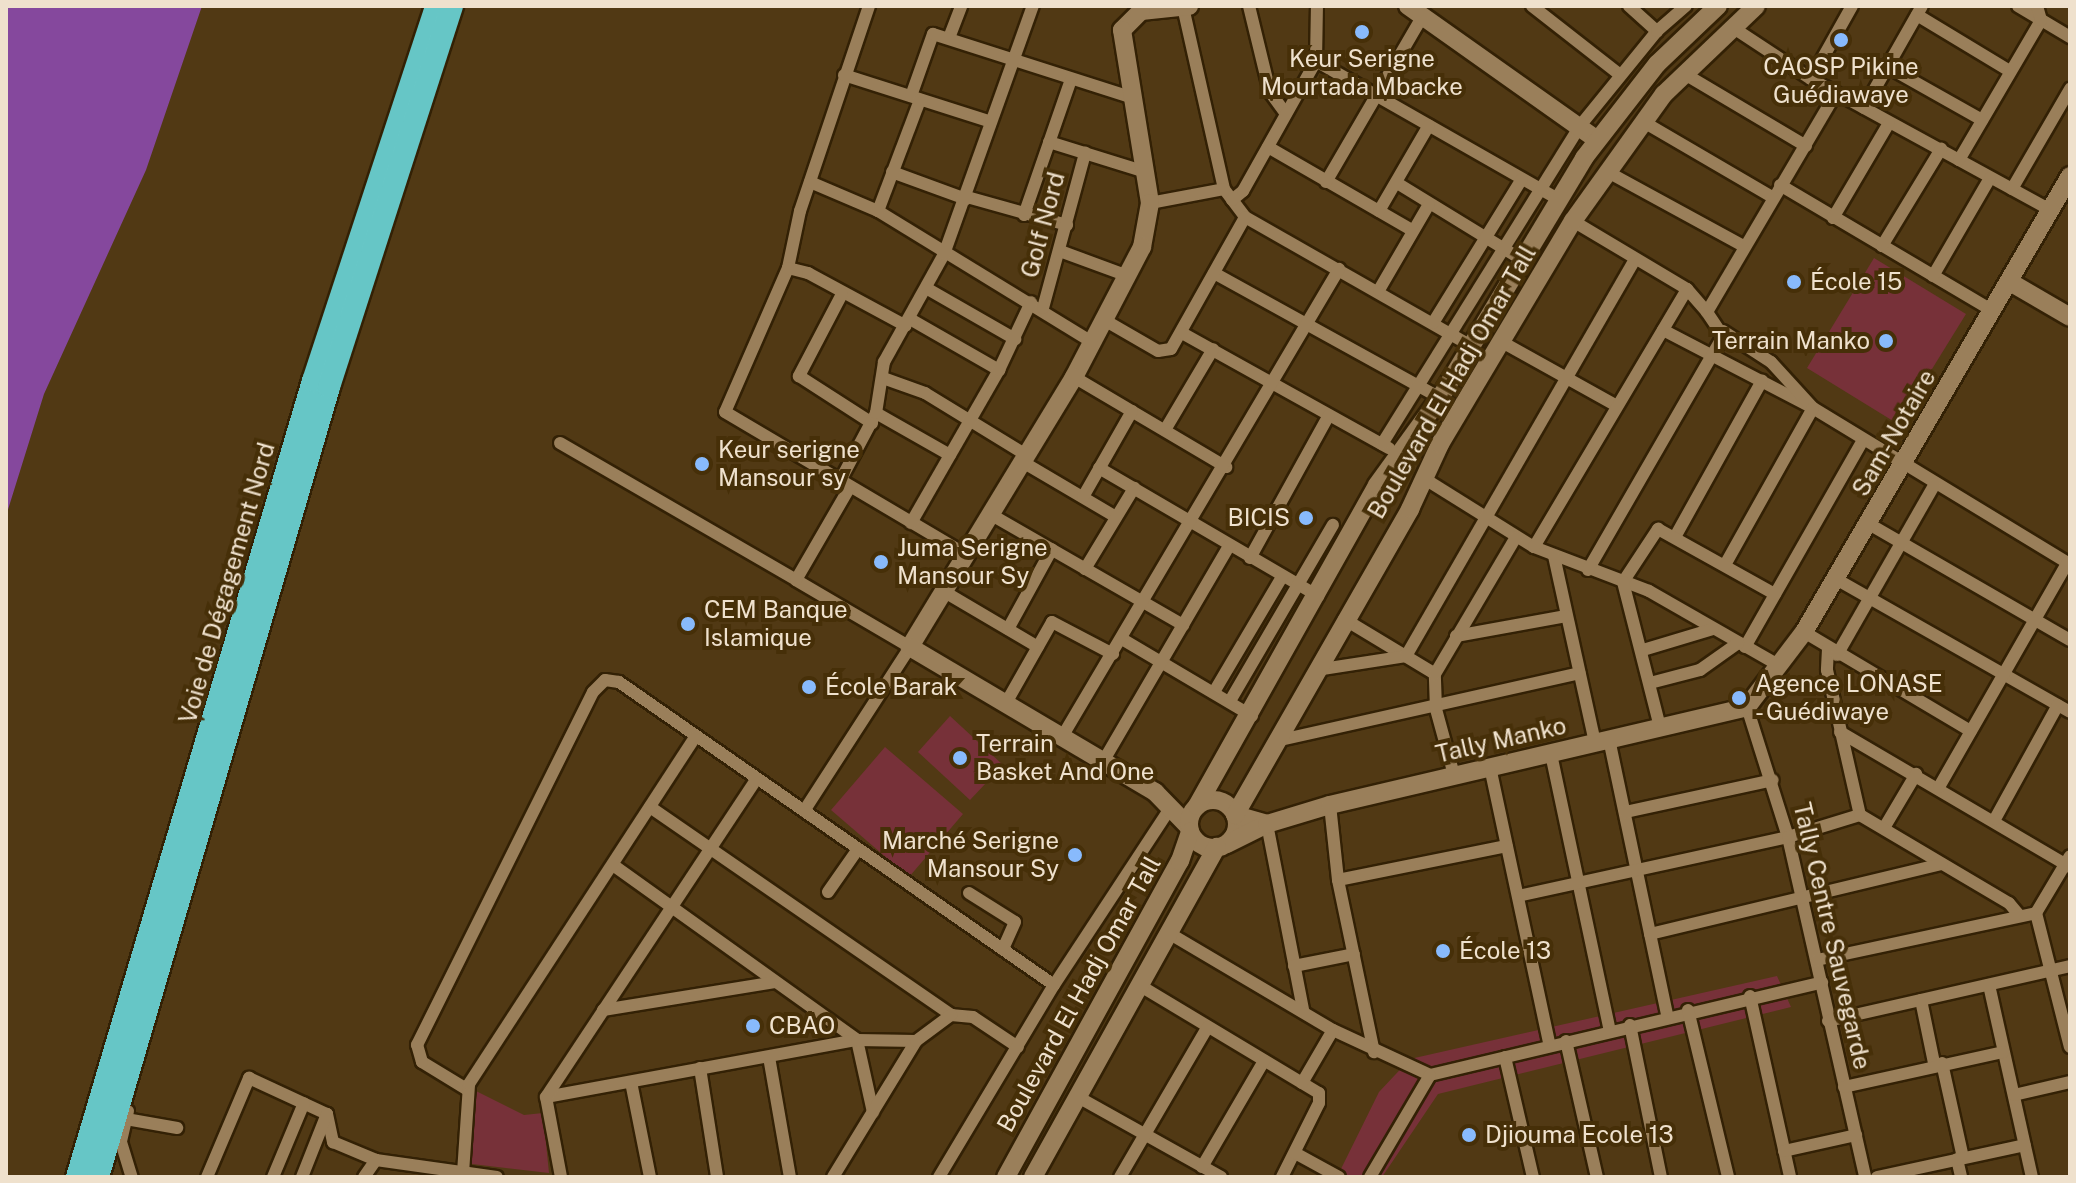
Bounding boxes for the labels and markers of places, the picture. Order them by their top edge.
marker: Keur Serigne Mourtada Mbacke [1353,23,1371,41]
marker: CAOSP Pikine Guédiawaye [1832,31,1850,49]
place label: Keur Serigne Mourtada Mbacke [1261,45,1463,101]
place label: CAOSP Pikine Guédiawaye [1763,53,1919,109]
place label: École 15 [1810,268,1903,296]
marker: École 15 [1785,273,1803,291]
place label: Terrain Manko [1712,327,1870,355]
marker: Terrain Manko [1877,332,1895,350]
place label: Keur serigne Mansour sy [718,436,860,492]
marker: Keur serigne Mansour sy [693,455,711,473]
place label: BICIS [1228,504,1290,532]
marker: BICIS [1297,509,1315,527]
place label: Juma Serigne Mansour Sy [897,534,1048,590]
marker: Juma Serigne Mansour Sy [872,553,890,571]
place label: CEM Banque Islamique [704,596,848,652]
marker: CEM Banque Islamique [679,615,697,633]
place label: Agence LONASE - Guédiwaye [1755,670,1943,726]
place label: École Barak [825,673,957,701]
marker: École Barak [800,678,818,696]
marker: Agence LONASE - Guédiwaye [1730,689,1748,707]
place label: Terrain Basket And One [976,730,1154,786]
marker: Terrain Basket And One [951,749,969,767]
place label: Marché Serigne Mansour Sy [882,827,1059,883]
marker: Marché Serigne Mansour Sy [1066,846,1084,864]
place label: École 13 [1459,937,1551,965]
marker: École 13 [1434,942,1452,960]
place label: CBAO [769,1012,835,1040]
marker: CBAO [744,1017,762,1035]
place label: Djiouma Ecole 13 [1485,1121,1674,1149]
marker: Djiouma Ecole 13 [1460,1126,1478,1144]

